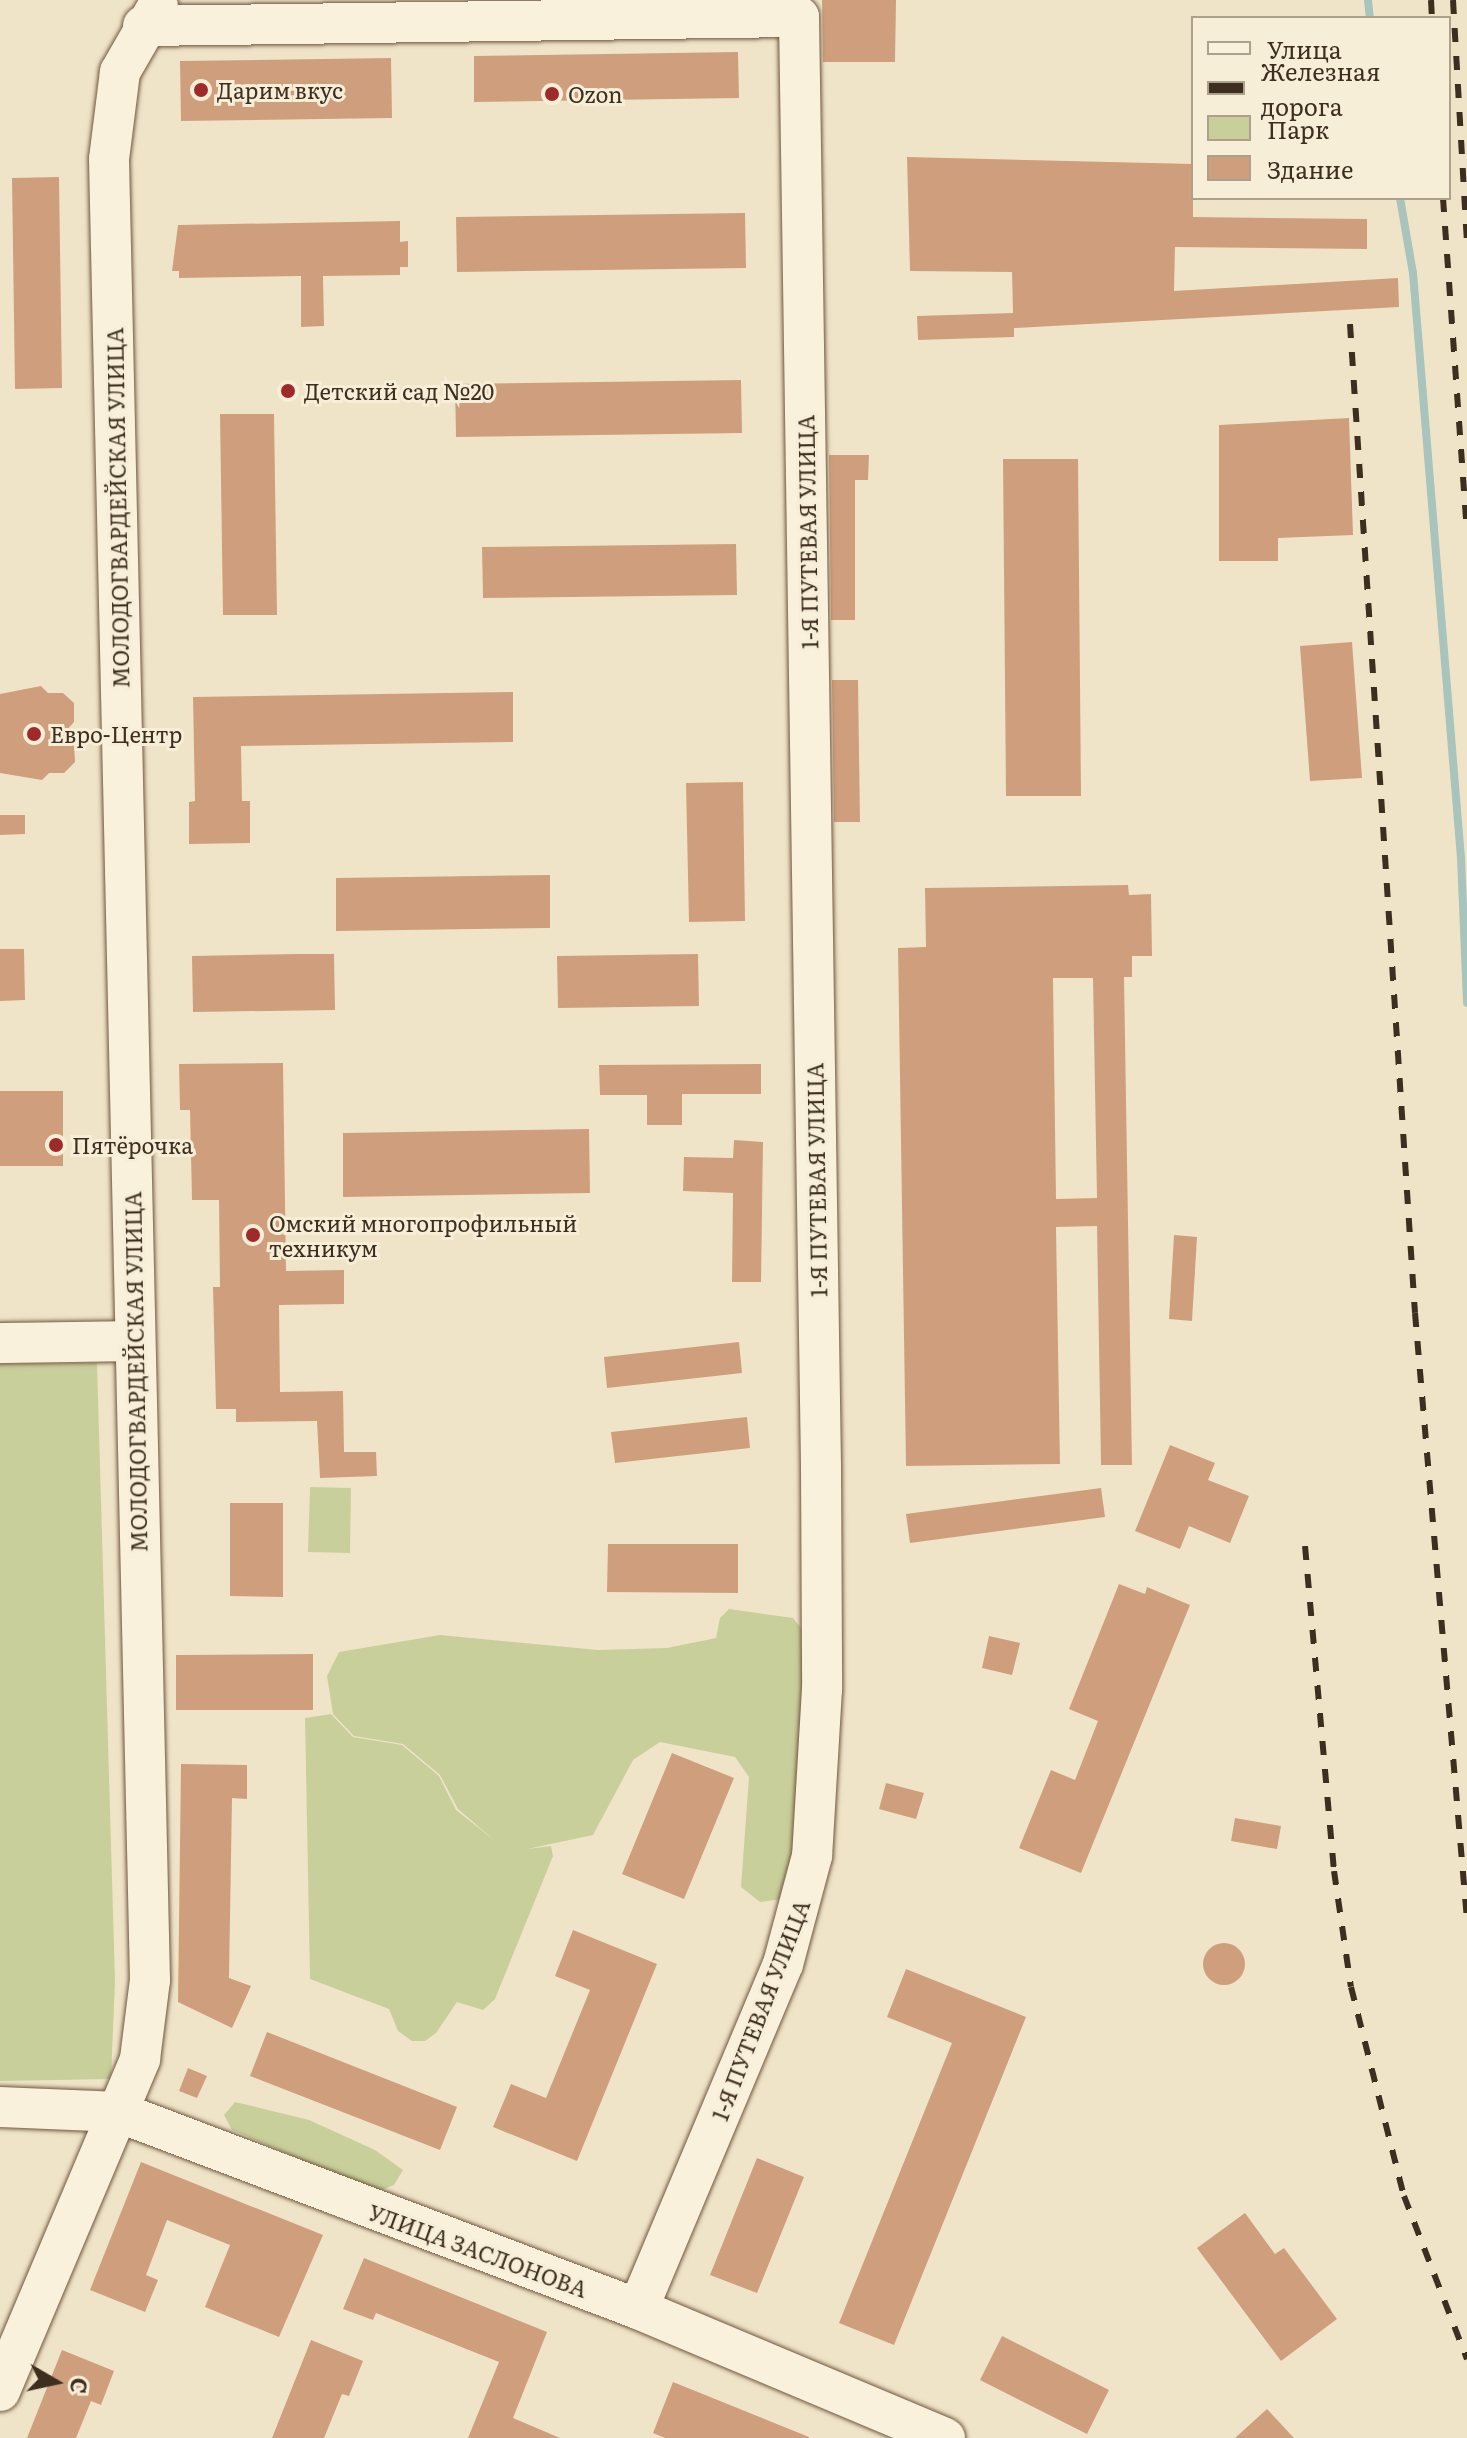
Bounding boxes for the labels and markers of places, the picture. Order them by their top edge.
place label: Дарим вкус [217,77,343,103]
marker: Дарим вкус [192,81,210,99]
place label: Ozon [568,81,623,107]
marker: Ozon [543,85,561,103]
place label: Детский сад №20 [304,378,494,404]
marker: Детский сад №20 [279,382,297,400]
place label: Евро-Центр [50,721,182,747]
marker: Евро-Центр [25,725,43,743]
place label: Пятёрочка [72,1132,193,1158]
marker: Пятёрочка [47,1136,65,1154]
place label: Омский многопрофильный техникум [269,1209,577,1260]
marker: Омский многопрофильный техникум [244,1226,262,1244]

